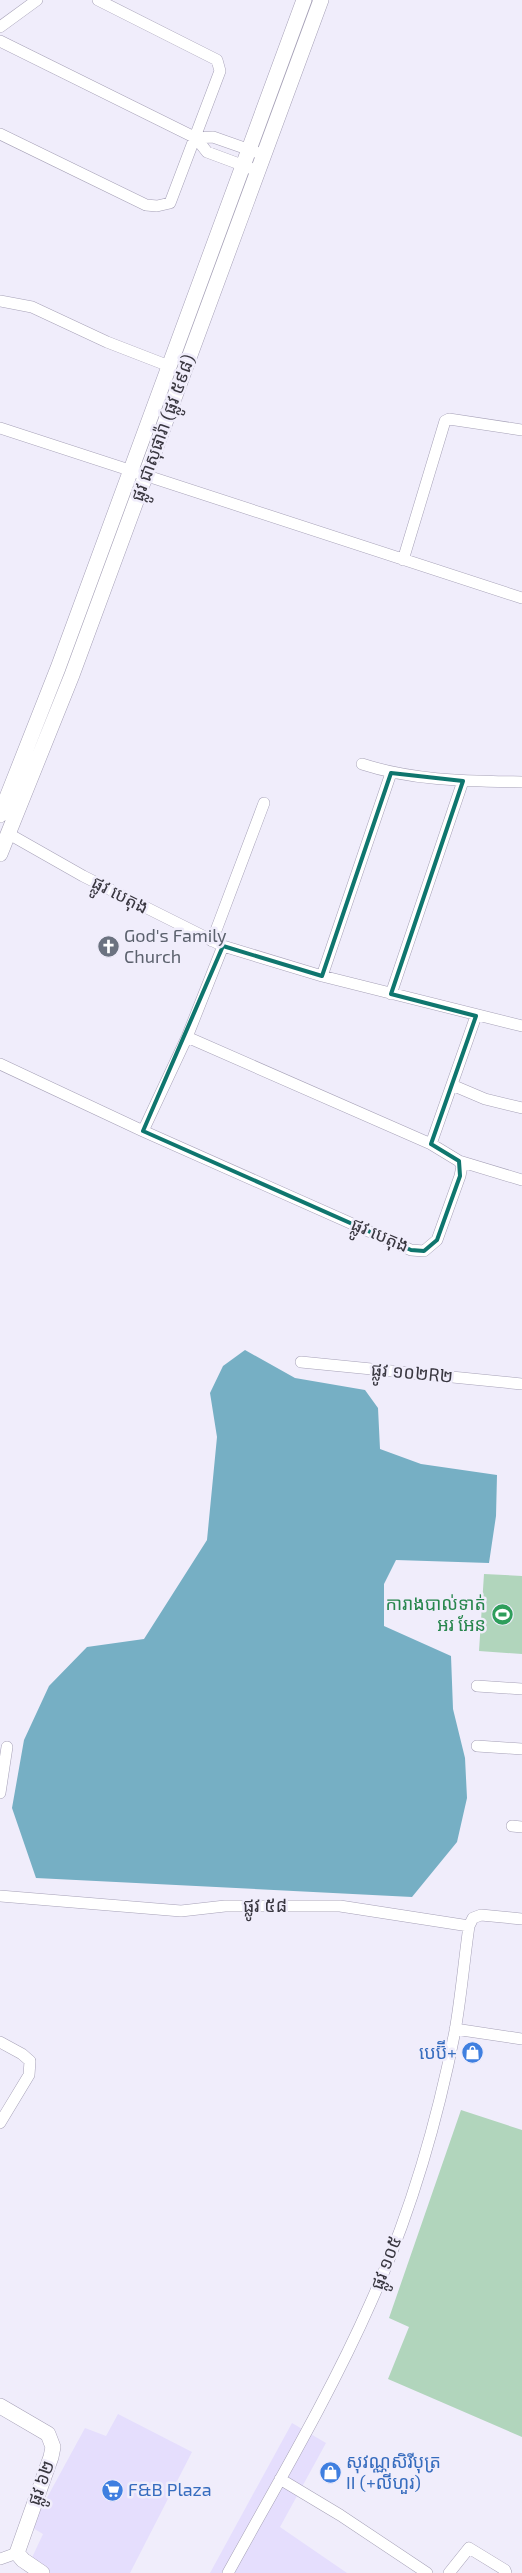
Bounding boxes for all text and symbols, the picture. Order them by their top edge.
street label: ផ្លូវ ជាសុផារ៉ា (ផ្លូវ ៥៩៨) [125,351,205,506]
street label: ផ្លូវ បេតុង [86,871,153,923]
place label: God's Family Church [124,924,227,967]
church icon: God's Family Church [96,934,120,958]
street label: ផ្លូវ បេតុង [346,1212,413,1262]
street label: ផ្លូវ ១០២R២ [370,1357,454,1393]
place label: ការាងបាល់ទាត់ អរ អែន [386,1592,486,1635]
sports icon: ការាងបាល់ទាត់ អរ អែន [490,1602,514,1626]
street label: ផ្លូវ ៥៨ [243,1894,287,1922]
place label: បេប៊ី+ [419,2040,457,2063]
shop icon: បេប៊ី+ [461,2041,485,2065]
street label: ផ្លូវ ១០៥ [365,2233,411,2295]
place label: សុវណ្ណសិរីបុត្រ II (+លីហួរ) [346,2450,441,2494]
street label: ផ្លូវ ៦២ [22,2457,64,2510]
shop icon: សុវណ្ណសិរីបុត្រ II (+លីហួរ) [318,2460,342,2484]
supermarket icon: F&B Plaza [100,2478,124,2502]
place label: F&B Plaza [128,2478,212,2500]

